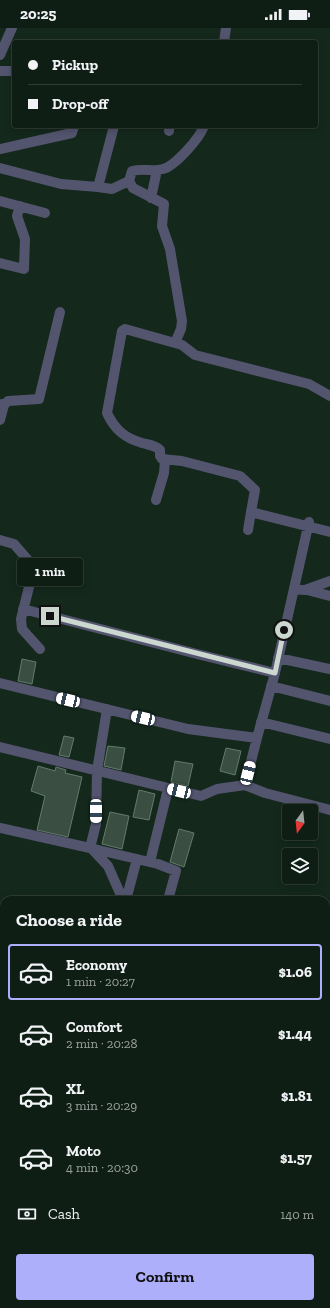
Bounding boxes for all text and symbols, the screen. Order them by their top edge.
text: 20:25 [20,5,56,23]
text: Pickup [52,56,98,74]
text: Drop-off [52,95,108,113]
callout: 1 min [17,558,83,586]
text: 1 min [35,564,65,579]
route end [41,607,59,625]
route start [275,621,293,639]
car [55,691,81,709]
car [130,709,156,727]
car [239,760,257,786]
car [166,782,192,800]
car [90,799,102,823]
north arrow [282,804,318,840]
map controls [282,804,318,884]
button: layers [282,848,318,884]
text: Choose a ride [16,909,122,931]
icon: car [18,954,54,990]
text: Economy [66,956,127,974]
text: $1.06 [278,963,312,981]
text: 1 min · 20:27 [66,974,135,989]
icon: car [18,1016,54,1052]
text: Comfort [66,1018,122,1036]
text: $1.44 [278,1025,312,1043]
text: 2 min · 20:28 [66,1036,138,1051]
icon: car [18,1078,54,1114]
text: XL [66,1080,84,1098]
text: $1.81 [281,1087,312,1105]
text: 3 min · 20:29 [66,1098,137,1113]
icon: car [18,1140,54,1176]
text: Moto [66,1142,101,1160]
text: $1.57 [280,1149,312,1167]
text: 4 min · 20:30 [66,1160,138,1175]
icon: cash [16,1203,38,1225]
text: Cash [48,1205,80,1223]
text: 140 m [280,1207,314,1222]
button: Confirm [16,1254,314,1300]

